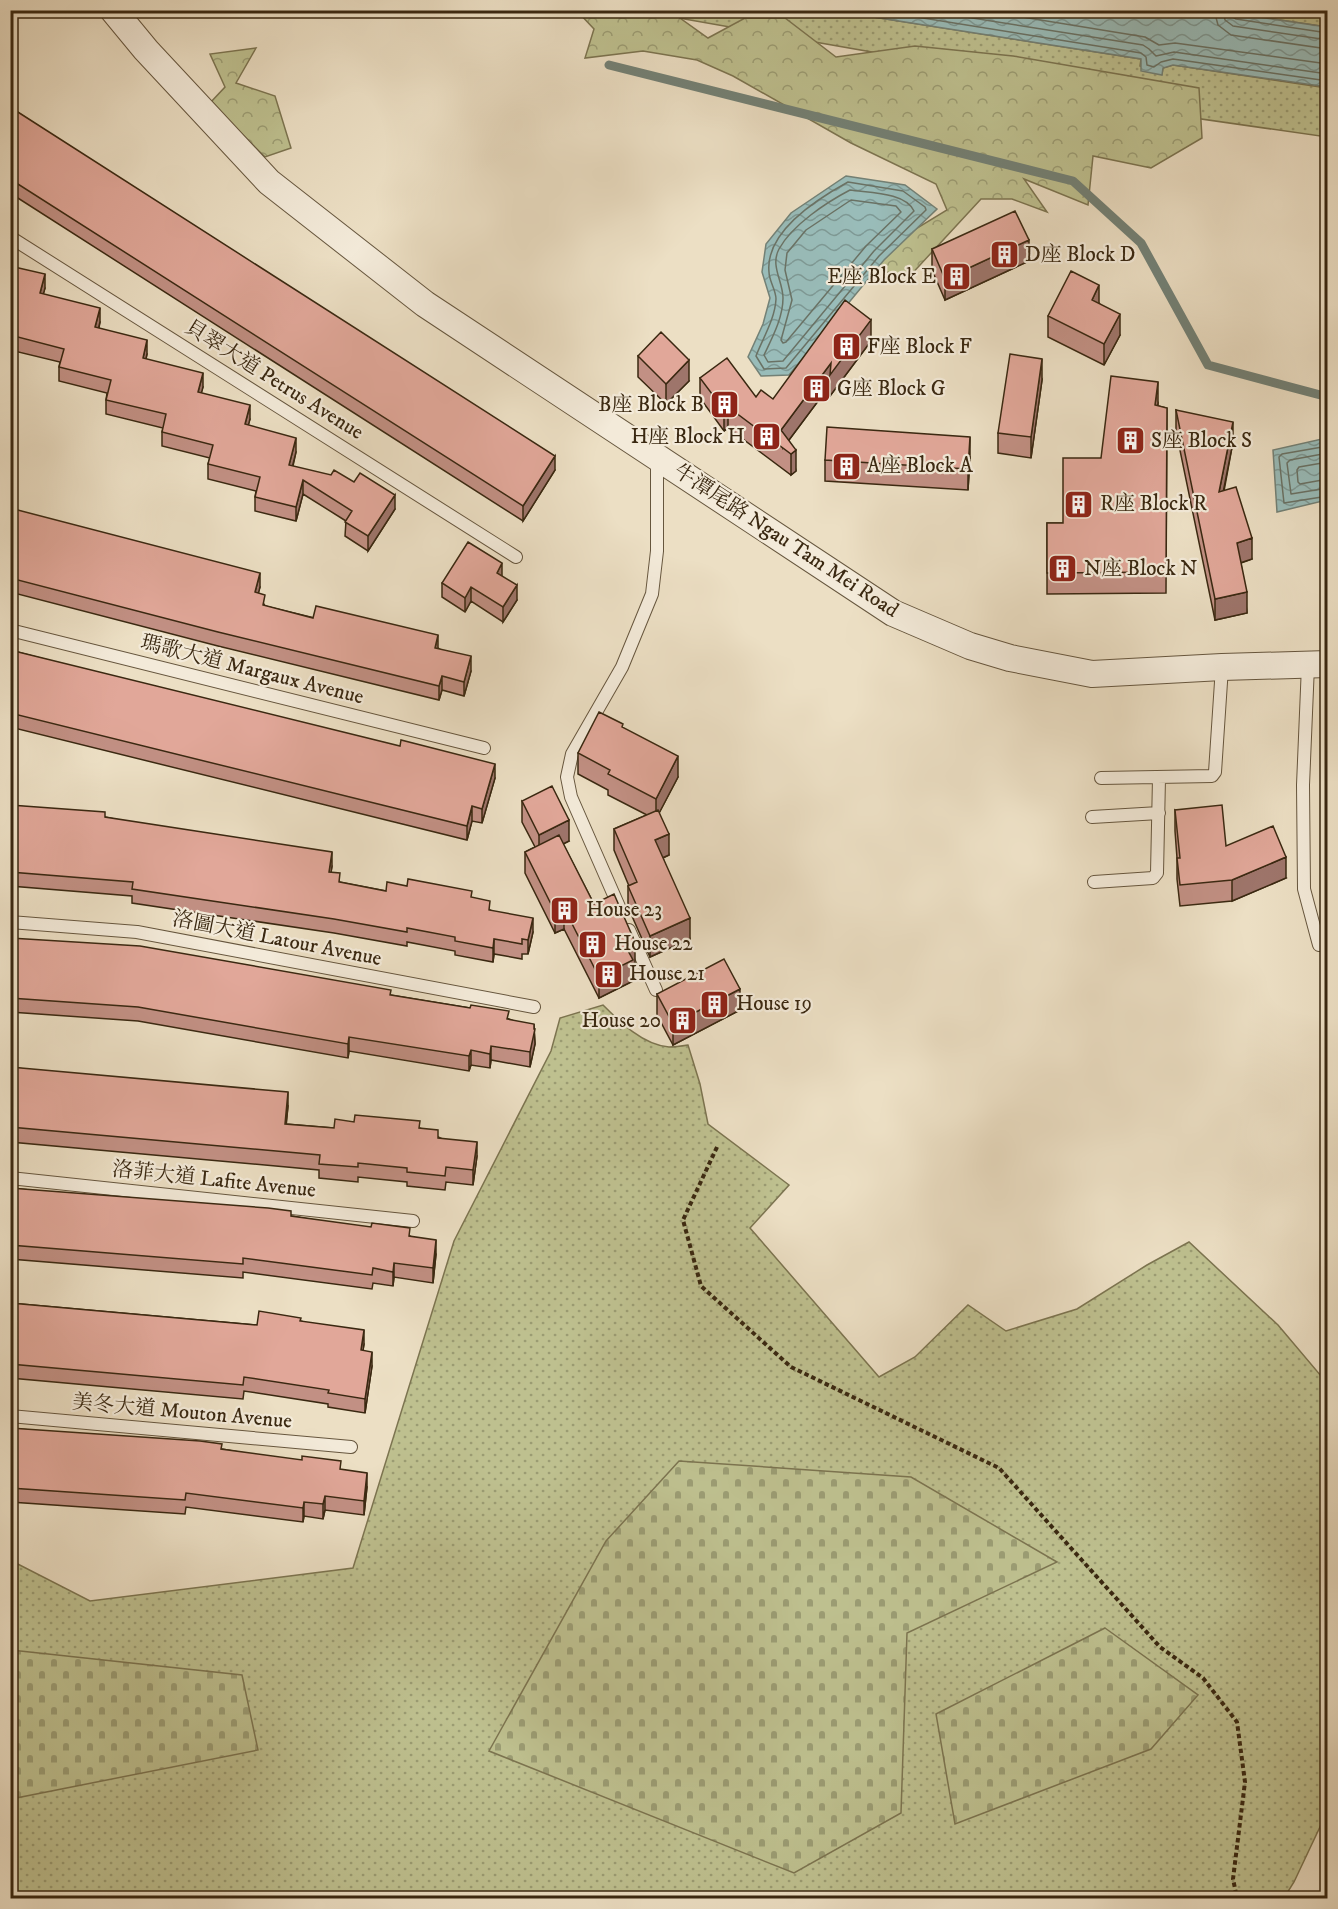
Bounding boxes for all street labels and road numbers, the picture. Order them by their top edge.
street label: 貝翠大道 Petrus Avenue [180,314,368,446]
street label: 牛潭尾路 Ngau Tam Mei Road [669,458,904,624]
street label: 瑪歌大道 Margaux Avenue [138,630,367,710]
street label: 洛圖大道 Latour Avenue [170,906,384,972]
street label: 洛菲大道 Lafite Avenue [111,1156,318,1204]
street label: 美冬大道 Mouton Avenue [71,1389,293,1435]

